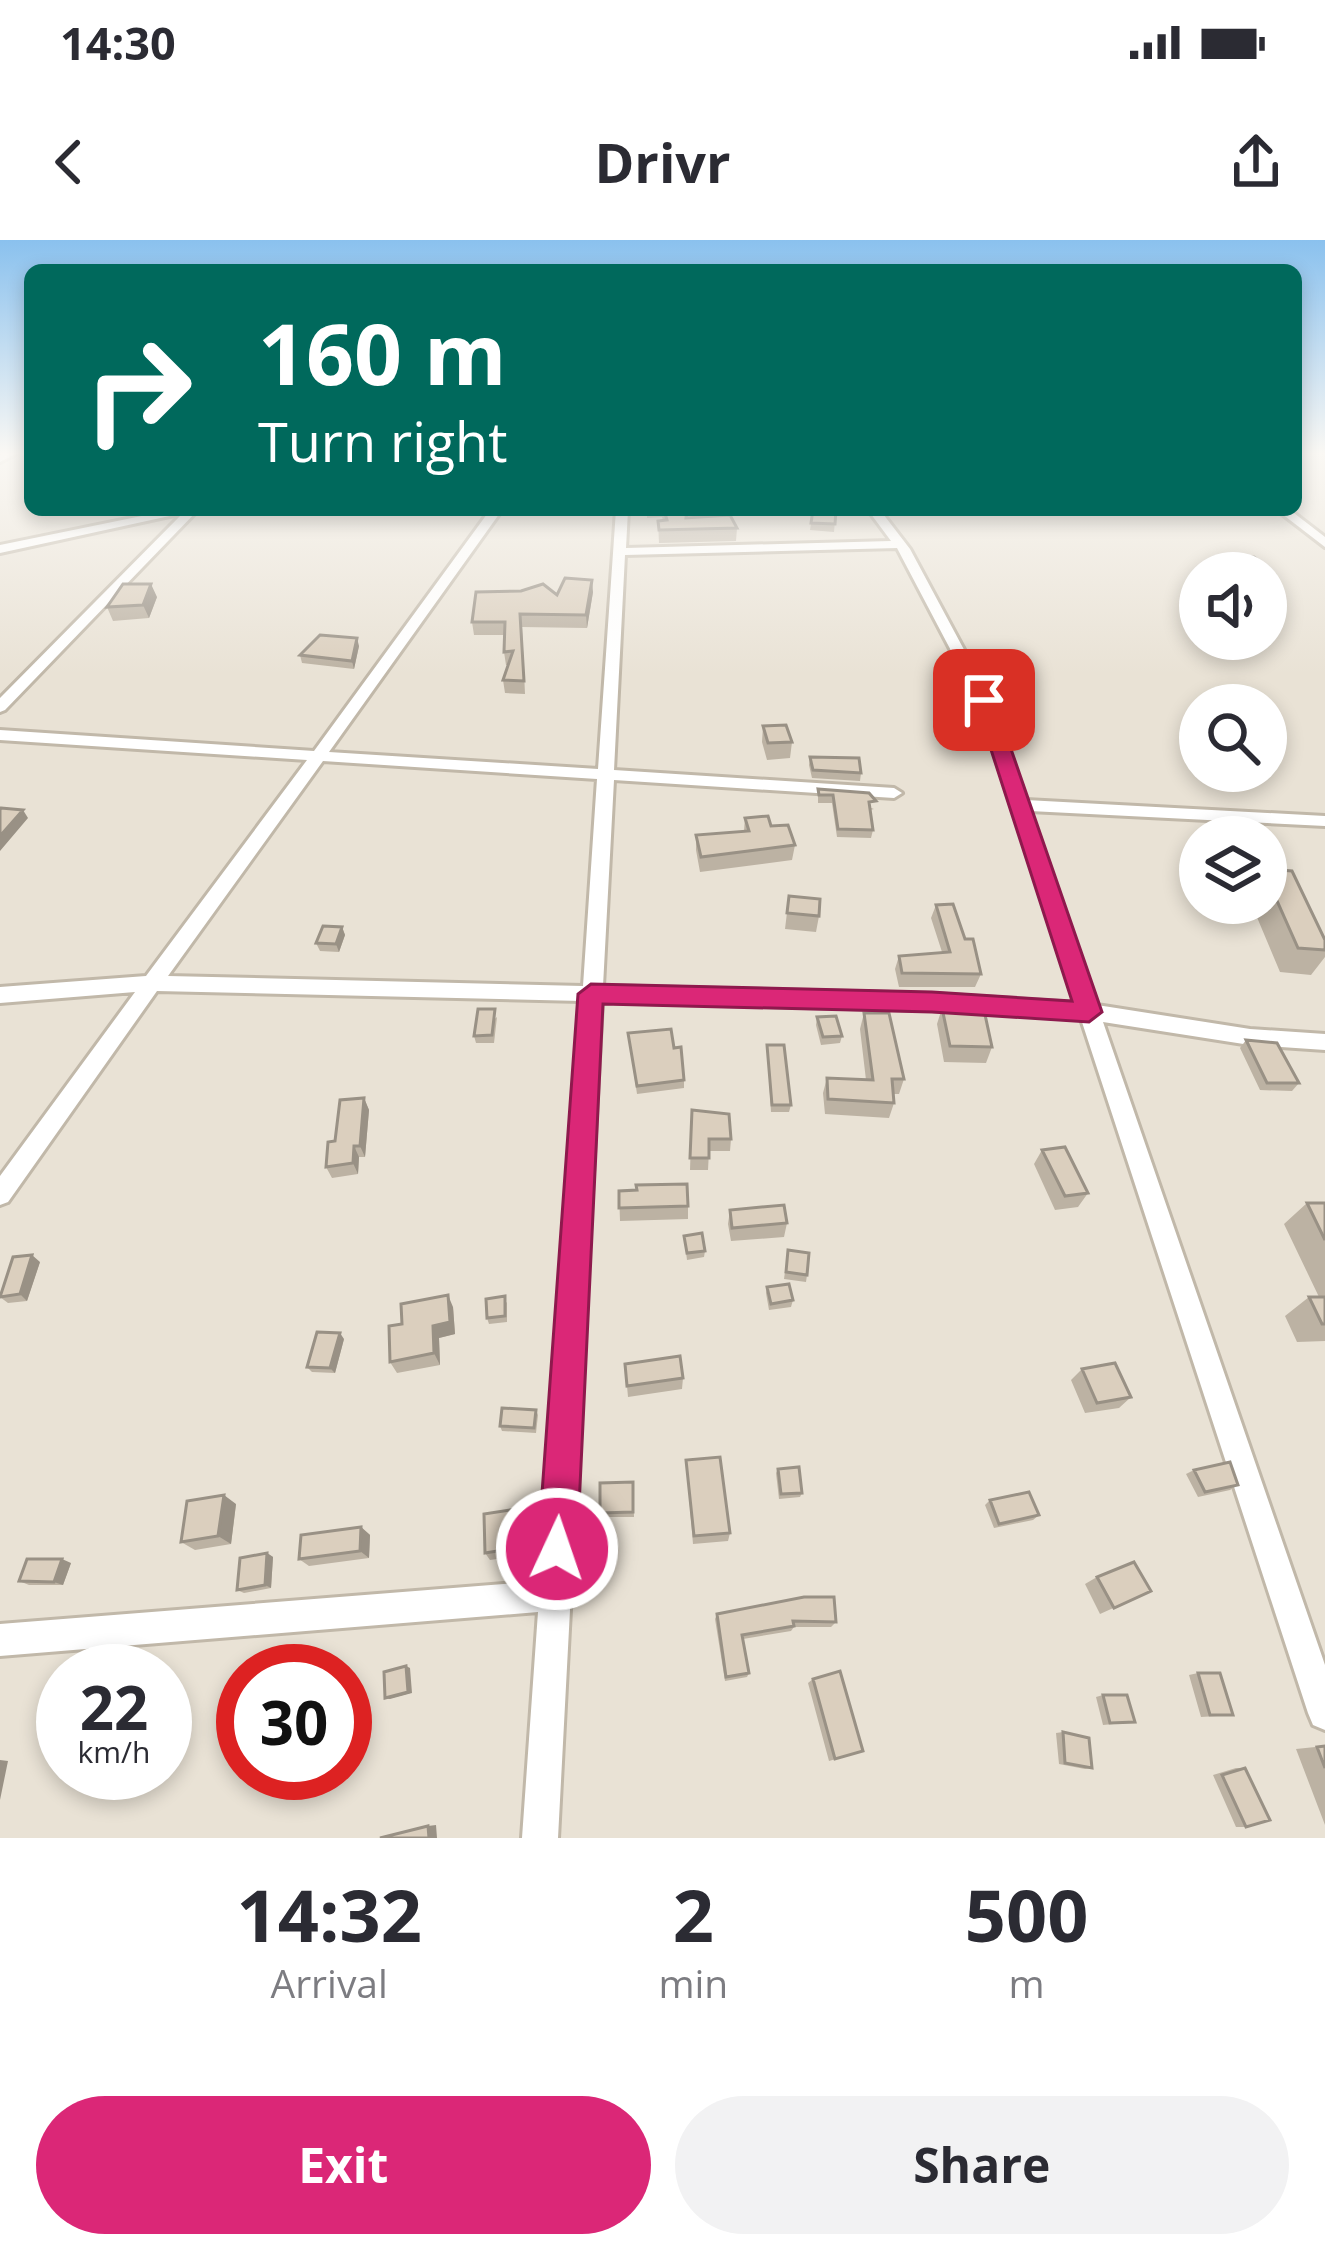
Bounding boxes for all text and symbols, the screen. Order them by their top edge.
text: 14:30 [60,12,176,73]
text: Drivr [594,125,731,199]
icon: back [36,129,102,195]
icon: share [1223,129,1289,195]
text: 160 m [258,295,506,410]
icon: right [60,312,216,468]
text: Turn right [258,404,507,478]
map controls [1179,552,1287,924]
button: sound [1179,552,1287,660]
pin [933,649,1035,751]
icon: arrive [951,667,1017,733]
button: search [1179,684,1287,792]
button: layers [1179,816,1287,924]
position arrow [494,1486,620,1612]
speed limit sign: 30 [216,1644,372,1800]
text: 22 [80,1666,148,1748]
text: km/h [78,1731,150,1772]
text: 14:32 [237,1865,422,1963]
text: 2 [673,1865,714,1963]
text: 500 [965,1865,1088,1963]
text: Arrival [271,1956,388,2009]
text: min [658,1956,728,2009]
text: m [1009,1956,1045,2009]
button: Exit [36,2096,651,2234]
button: Share [675,2096,1289,2234]

